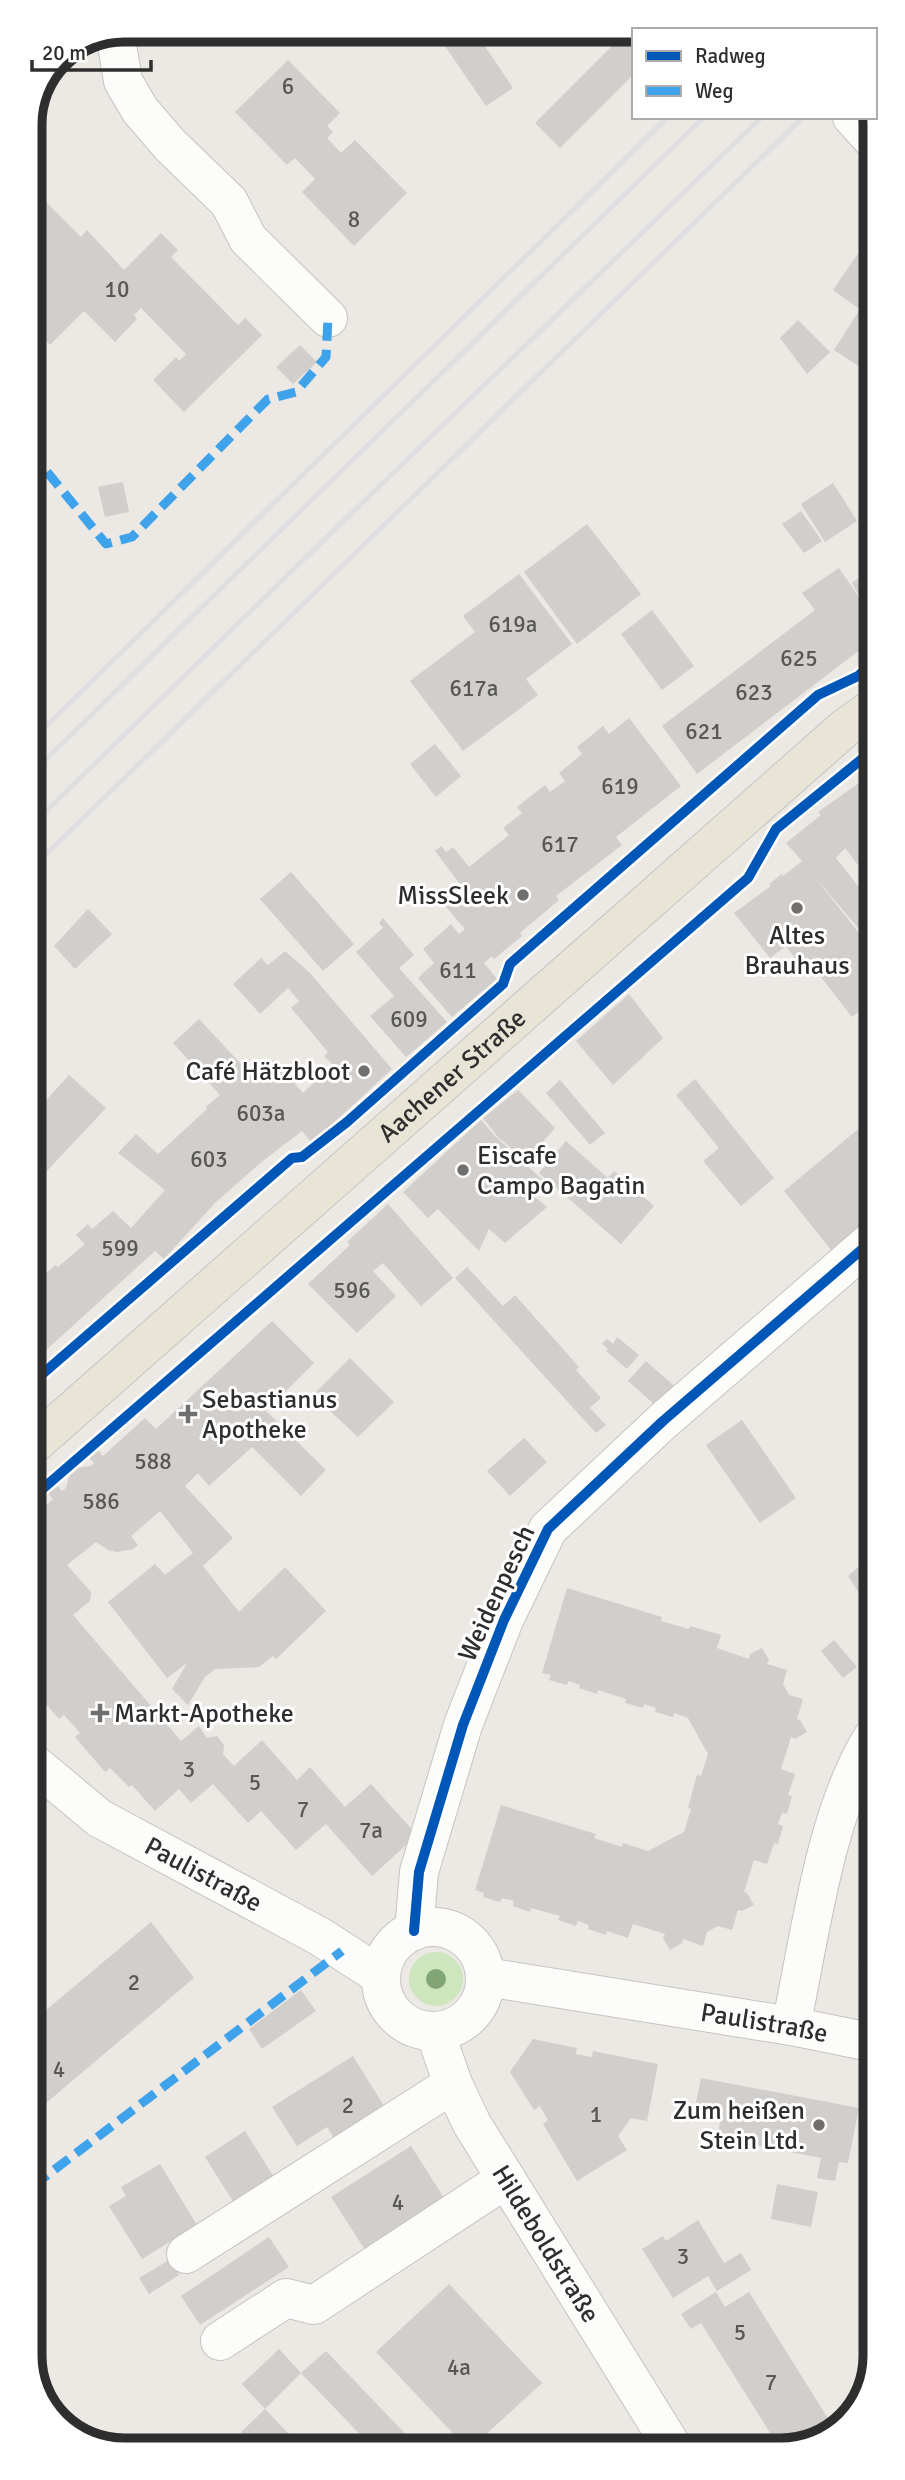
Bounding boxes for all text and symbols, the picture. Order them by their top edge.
scale bar [32,28,150,72]
legend [632,28,877,119]
text: 20 m [42,40,86,66]
text: Radweg [695,43,766,69]
house number: 6 [282,72,294,101]
text: Weg [695,78,734,104]
house number: 8 [348,205,360,234]
house number: 10 [105,275,129,304]
house number: 619a [489,610,537,639]
house number: 625 [780,644,818,673]
house number: 617a [450,674,498,703]
house number: 623 [735,678,773,707]
house number: 621 [685,717,723,746]
house number: 619 [601,772,639,801]
house number: 617 [541,830,579,859]
place label: MissSleek [397,880,509,912]
marker: MissSleek [515,887,531,903]
marker: Altes Brauhaus [789,900,805,916]
place label: Altes Brauhaus [744,920,850,982]
house number: 611 [439,956,477,985]
street label: Aachener Straße [372,1002,533,1150]
house number: 609 [390,1005,428,1034]
place label: Café Hätzbloot [186,1056,350,1088]
marker: Café Hätzbloot [356,1063,372,1079]
house number: 603a [237,1099,285,1128]
place label: Eiscafe Campo Bagatin [477,1140,645,1202]
house number: 603 [190,1145,228,1174]
marker: Eiscafe Campo Bagatin [455,1162,471,1178]
house number: 599 [101,1234,139,1263]
house number: 596 [333,1276,371,1305]
place label: Sebastianus Apotheke [202,1384,337,1446]
marker: Sebastianus Apotheke [180,1406,196,1422]
house number: 588 [134,1447,172,1476]
house number: 586 [82,1487,120,1516]
street label: Weidenpesch [451,1520,542,1667]
place label: Markt-Apotheke [114,1698,294,1730]
marker: Markt-Apotheke [92,1705,108,1721]
house number: 3 [183,1755,195,1784]
house number: 5 [249,1768,261,1797]
house number: 7 [297,1795,309,1824]
house number: 7a [359,1816,383,1845]
street label: Paulistraße [139,1830,267,1919]
house number: 2 [128,1968,140,1997]
street label: Paulistraße [698,1997,831,2050]
house number: 4 [53,2055,65,2084]
house number: 2 [342,2091,354,2120]
place label: Zum heißen Stein Ltd. [673,2095,805,2157]
house number: 1 [590,2100,602,2129]
marker: Zum heißen Stein Ltd. [811,2117,827,2133]
street label: Hildeboldstraße [484,2159,606,2329]
house number: 4 [392,2188,404,2217]
house number: 3 [677,2242,689,2271]
house number: 5 [734,2318,746,2347]
house number: 4a [447,2353,471,2382]
house number: 7 [765,2368,777,2397]

